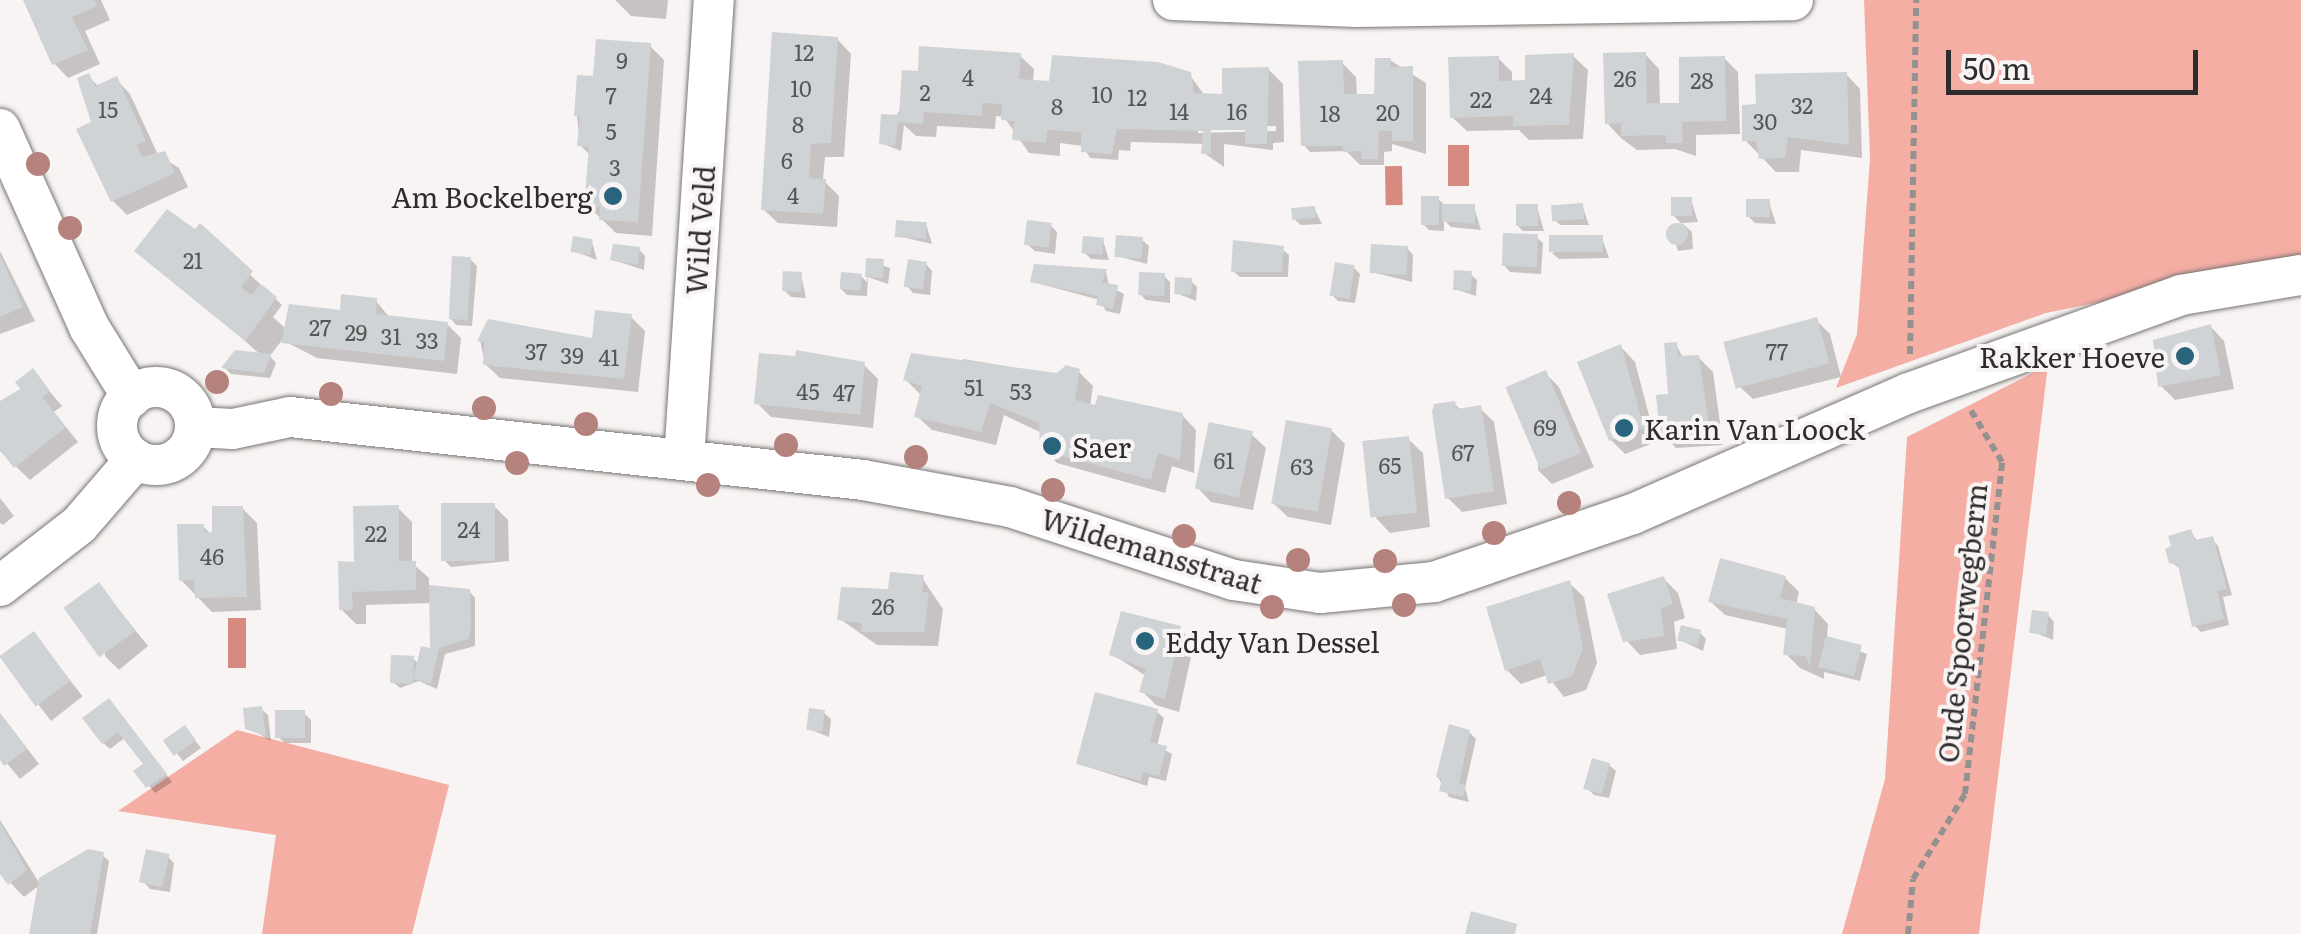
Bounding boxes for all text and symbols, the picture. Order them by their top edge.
scale bar [1951,30,2204,92]
house number: 12 [794,39,814,65]
text: 50 m [1963,45,2031,89]
house number: 9 [616,47,628,73]
house number: 4 [962,64,974,90]
house number: 26 [1614,65,1636,91]
house number: 28 [1690,67,1714,93]
house number: 10 [790,75,812,101]
house number: 2 [919,79,931,105]
house number: 10 [1091,81,1113,107]
house number: 7 [605,82,617,108]
house number: 24 [1529,82,1553,108]
house number: 12 [1127,84,1147,110]
house number: 22 [1470,86,1492,112]
house number: 32 [1791,92,1813,118]
house number: 8 [1051,93,1063,119]
house number: 15 [98,96,118,122]
house number: 14 [1169,98,1189,124]
house number: 16 [1227,98,1247,124]
house number: 20 [1376,99,1400,125]
house number: 18 [1319,100,1341,126]
house number: 30 [1753,108,1777,134]
house number: 8 [792,111,804,137]
house number: 5 [605,118,617,144]
house number: 6 [781,147,793,173]
house number: 3 [609,154,621,180]
street label: Wild Veld [678,164,720,296]
place label: Am Bockelberg [391,179,593,213]
house number: 4 [787,182,799,208]
marker: Am Bockelberg [602,185,624,207]
house number: 21 [183,247,203,273]
house number: 27 [309,314,331,340]
house number: 29 [345,319,367,345]
house number: 31 [381,323,401,349]
house number: 33 [415,327,439,353]
house number: 37 [525,338,547,364]
house number: 77 [1766,338,1788,364]
place label: Rakker Hoeve [1979,339,2165,373]
house number: 39 [560,342,584,368]
house number: 41 [598,344,620,370]
marker: Rakker Hoeve [2174,345,2196,367]
house number: 51 [964,374,984,400]
house number: 45 [796,378,820,404]
house number: 53 [1009,378,1033,404]
house number: 47 [833,379,855,405]
place label: Karin Van Loock [1644,411,1865,445]
house number: 69 [1533,414,1557,440]
marker: Karin Van Loock [1613,417,1635,439]
place label: Saer [1072,429,1131,463]
marker: Saer [1041,435,1063,457]
house number: 67 [1452,439,1474,465]
house number: 61 [1214,447,1234,473]
house number: 65 [1379,452,1401,478]
house number: 63 [1290,453,1314,479]
street label: Oude Spoorwegberm [1930,482,1992,764]
street label: Wildemansstraat [1037,500,1267,600]
house number: 24 [457,516,481,542]
house number: 22 [365,520,387,546]
house number: 46 [200,543,224,569]
house number: 26 [872,593,894,619]
place label: Eddy Van Dessel [1165,624,1380,658]
marker: Eddy Van Dessel [1134,630,1156,652]

